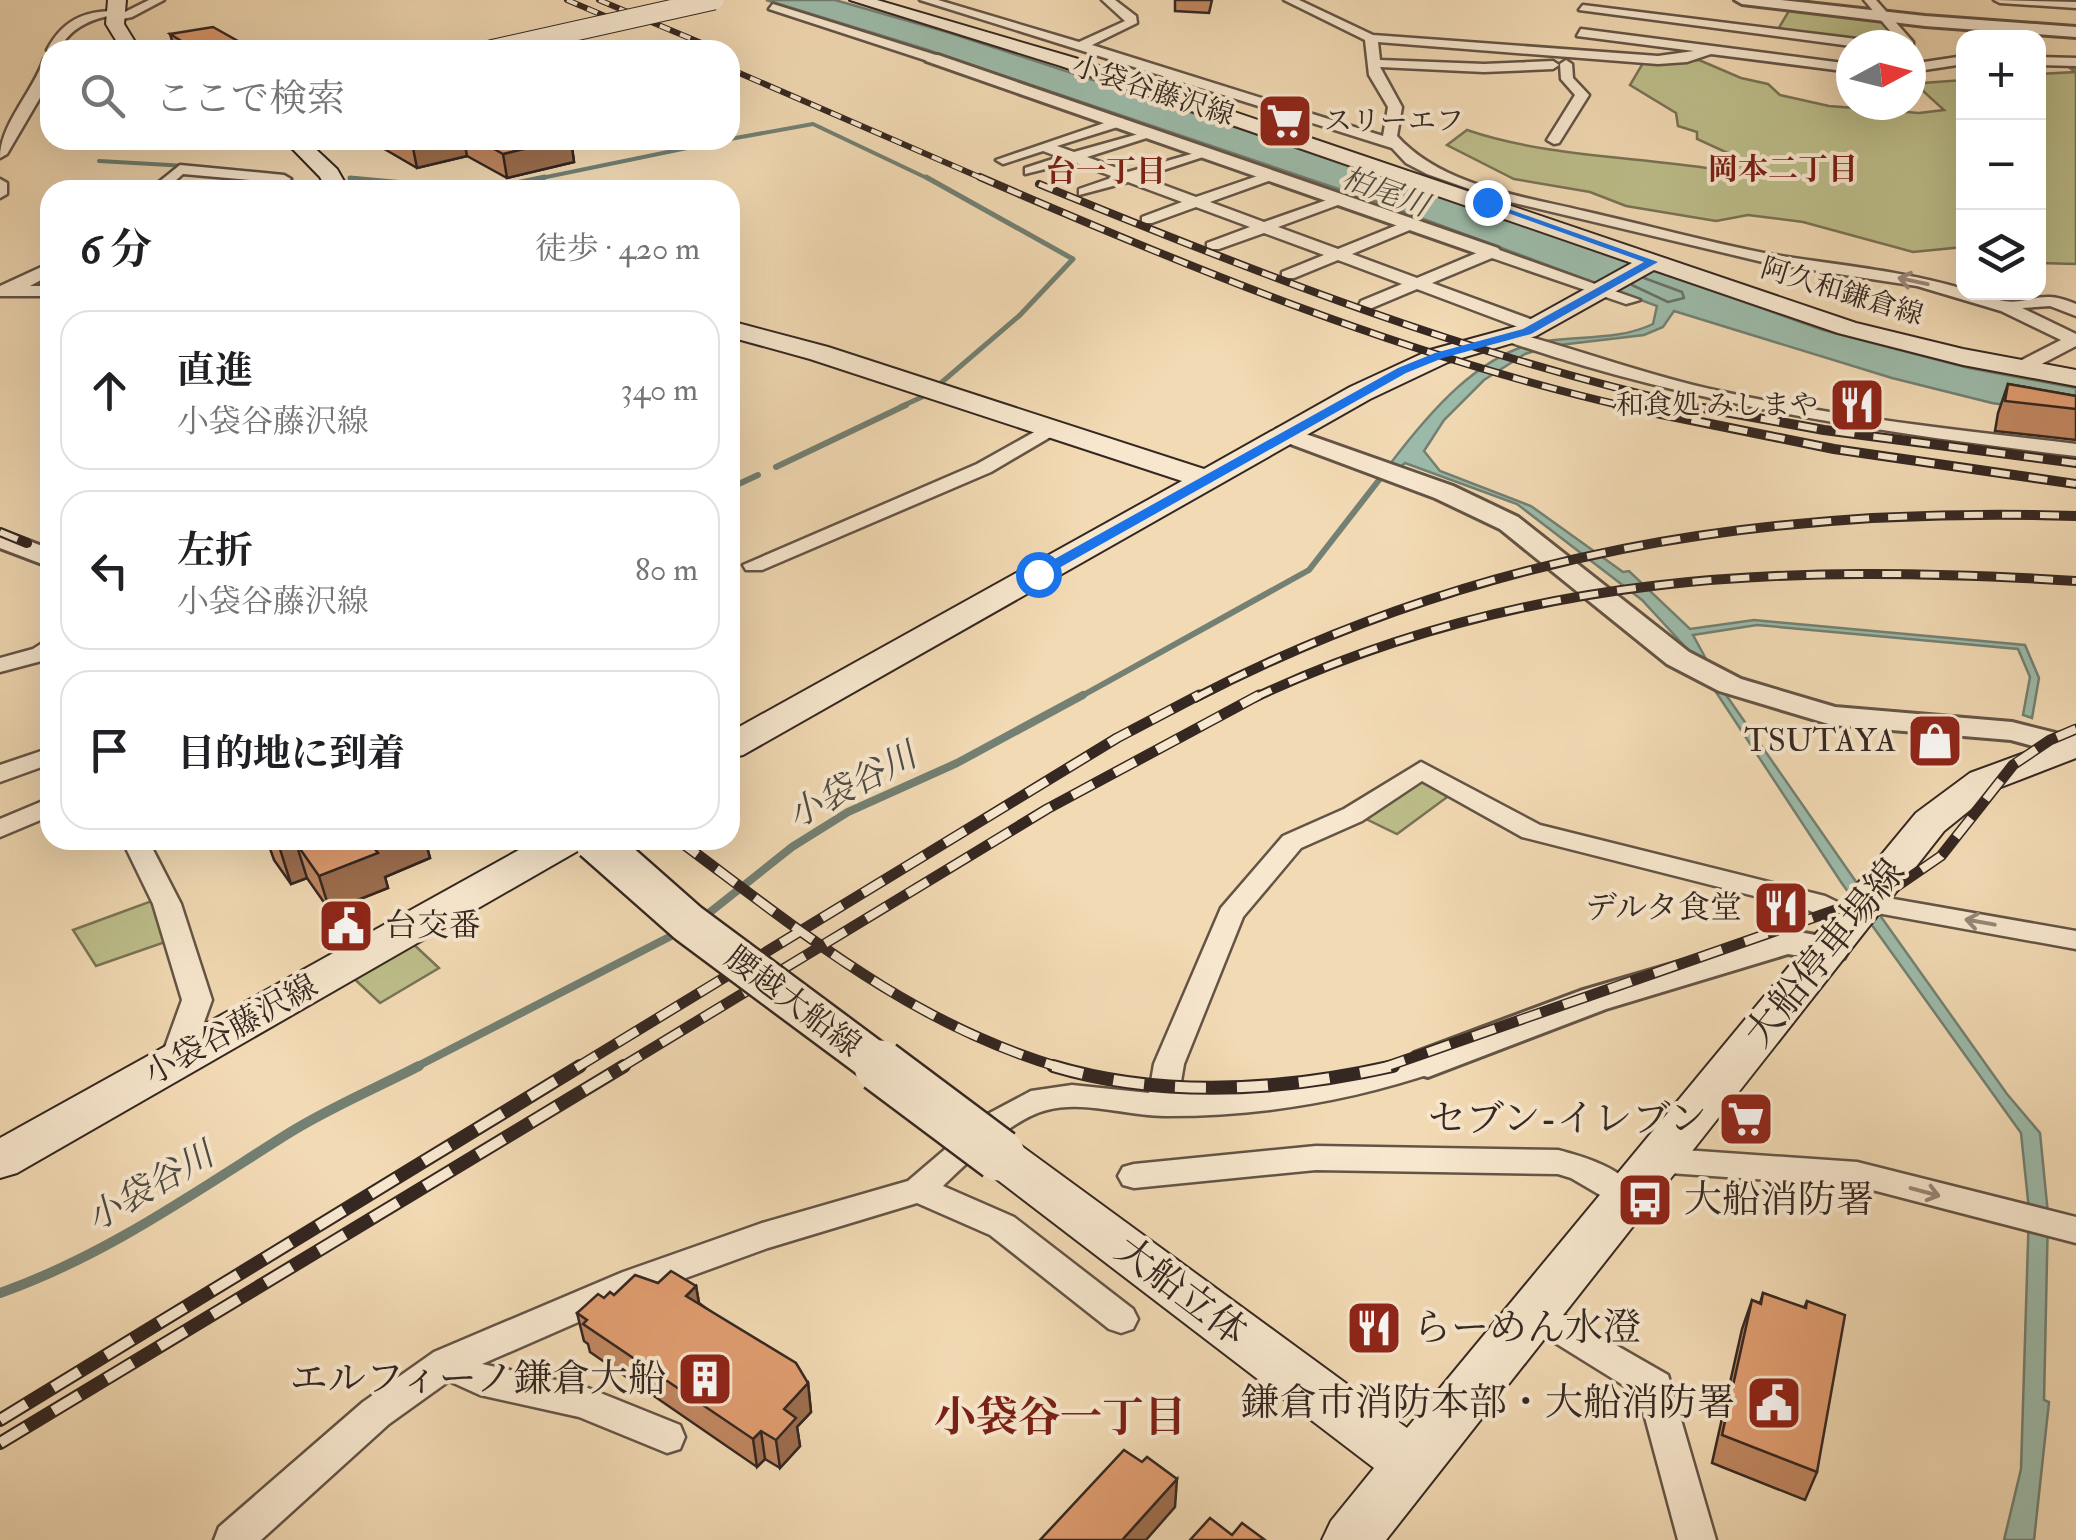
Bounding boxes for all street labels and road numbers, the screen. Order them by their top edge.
street label: 小袋谷藤沢線 [1068,48,1238,134]
street label: 阿久和鎌倉線 [1757,251,1927,333]
street label: 大船停車場線 [1735,849,1915,1057]
street label: 腰越大船線 [717,938,869,1066]
street label: 小袋谷藤沢線 [137,966,325,1094]
street label: 大船立体 [1106,1226,1256,1356]

